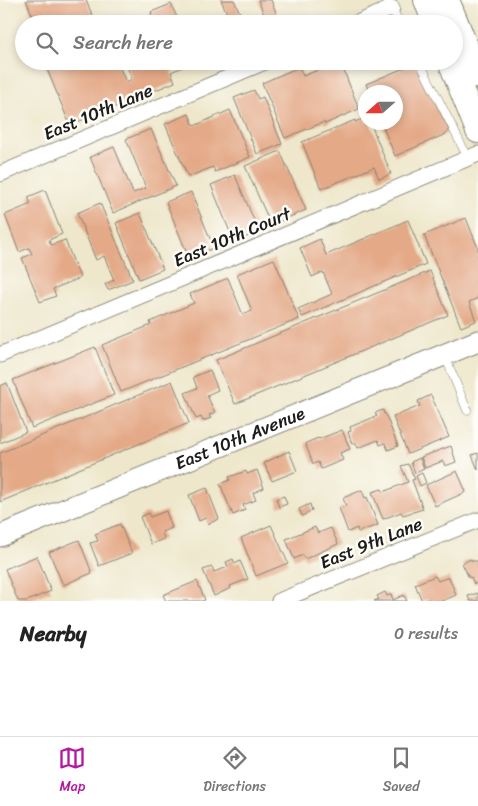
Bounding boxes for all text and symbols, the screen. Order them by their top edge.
search box [15,15,463,70]
text: Search here [73,26,173,59]
icon: search [33,29,61,57]
street label: East 10th Lane [38,74,158,150]
north arrow [358,85,403,130]
street label: East 10th Court [168,198,296,276]
street label: East 10th Avenue [170,397,310,479]
street label: East 9th Lane [315,508,427,578]
text: Nearby [20,615,86,653]
text: 0 results [394,619,458,648]
tab: Map [58,744,86,799]
tab: Directions [203,744,266,799]
tab: Saved [383,744,420,799]

